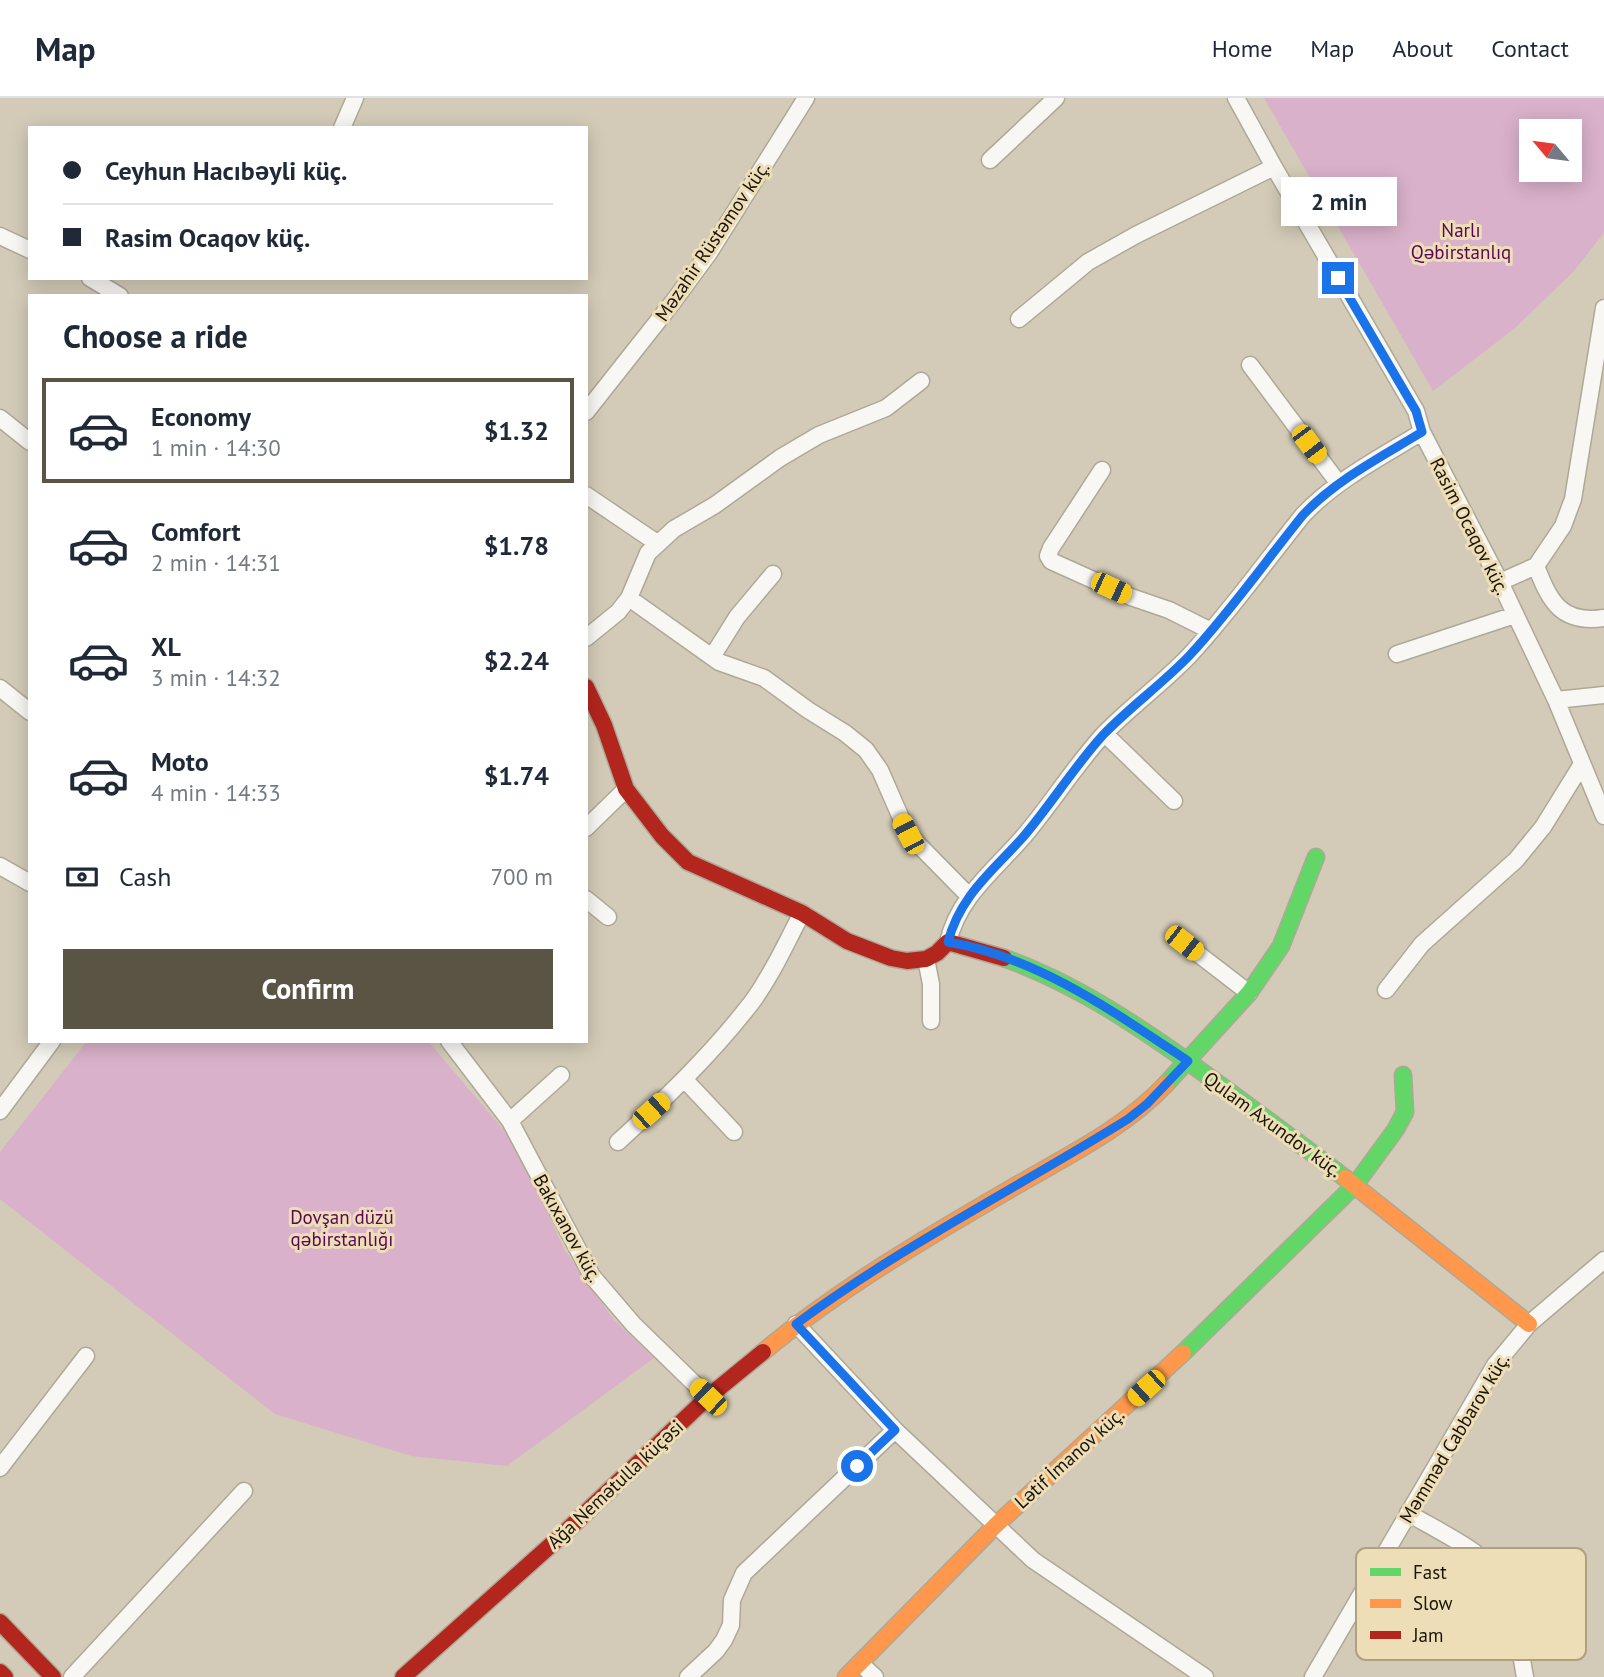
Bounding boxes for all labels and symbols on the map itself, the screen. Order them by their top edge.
north arrow [1519,119,1582,182]
street label: Məzahir Rüstəmov küç. [650,156,774,326]
callout: 2 min [1280,176,1396,226]
park label: Narlı Qəbirstanlıq [1411,218,1511,264]
route end [1322,262,1354,294]
car [1288,421,1331,467]
street label: Rasim Ocaqov küç. [1425,453,1515,599]
car [1088,570,1135,606]
car [889,811,928,857]
car [1161,922,1208,964]
street label: Qulam Axundov küç. [1199,1066,1347,1182]
car [629,1089,674,1133]
street label: Bakıxanov küç. [528,1170,608,1286]
park label: Dovşan düzü qəbirstanlığı [290,1205,394,1251]
street label: Məmməd Cabbarov küç. [1394,1349,1514,1527]
car [1124,1366,1169,1410]
car [686,1375,731,1419]
street label: Lətif İmanov küç. [1009,1402,1129,1514]
street label: Ağa Nemətulla küçəsi [542,1415,688,1553]
route start [841,1450,873,1482]
legend [1356,1548,1586,1660]
text: Fast [1413,1560,1447,1584]
text: Slow [1413,1591,1453,1615]
text: Jam [1412,1623,1443,1647]

